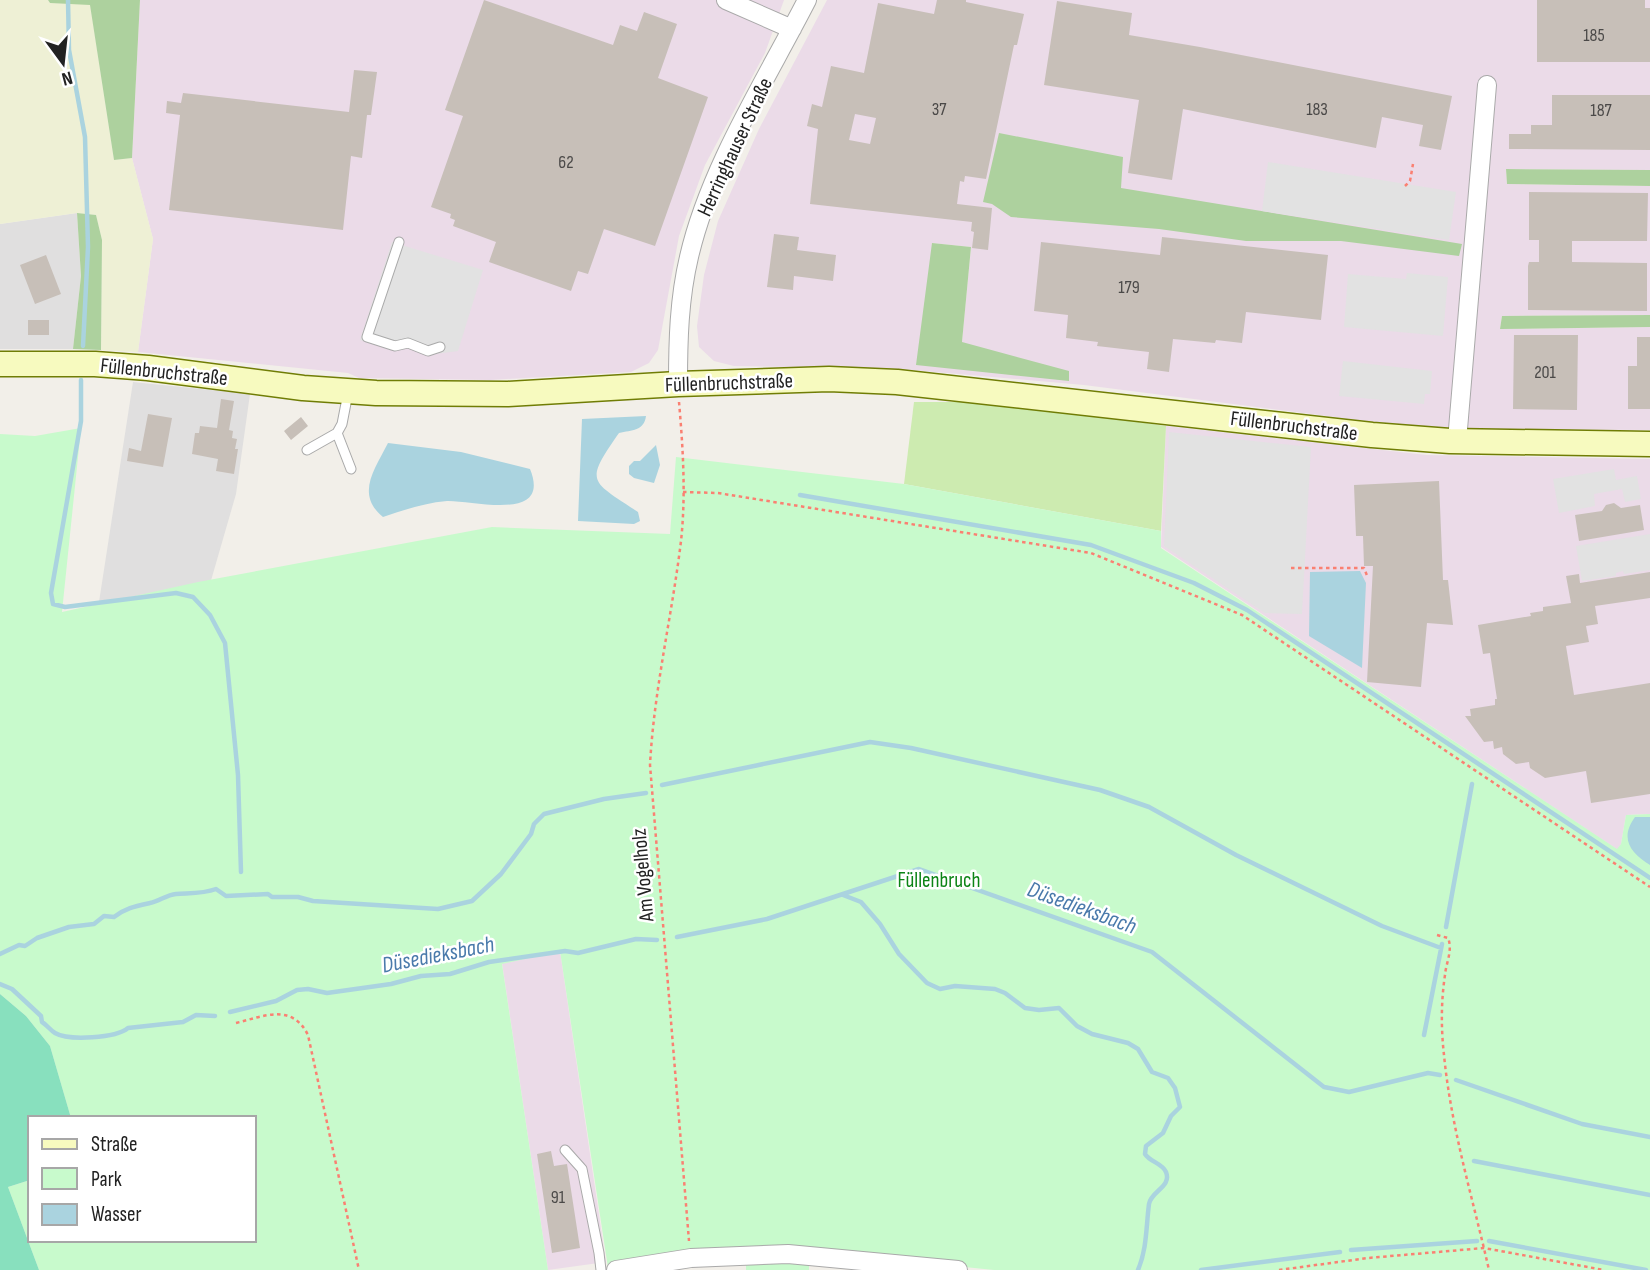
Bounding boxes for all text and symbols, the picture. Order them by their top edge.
house number: 185 [1583,25,1605,46]
north arrow [28,28,98,98]
text: N [59,66,75,90]
street label: Herringhauser Straße [692,74,778,220]
house number: 37 [932,99,947,120]
house number: 183 [1306,99,1328,120]
house number: 187 [1590,100,1612,121]
house number: 62 [558,152,574,173]
house number: 179 [1118,277,1140,298]
street label: Füllenbruchstraße [99,353,229,391]
house number: 201 [1534,362,1557,383]
street label: Füllenbruchstraße [665,368,793,398]
street label: Füllenbruchstraße [1229,406,1359,446]
street label: Am Vogelholz [626,827,660,924]
park label: Füllenbruch [898,868,980,893]
water label: Düsedieksbach [1024,875,1141,941]
water label: Düsedieksbach [379,930,497,980]
legend [28,1116,256,1242]
text: Straße [91,1132,137,1157]
text: Park [91,1167,122,1192]
house number: 91 [551,1187,566,1208]
text: Wasser [91,1202,142,1227]

